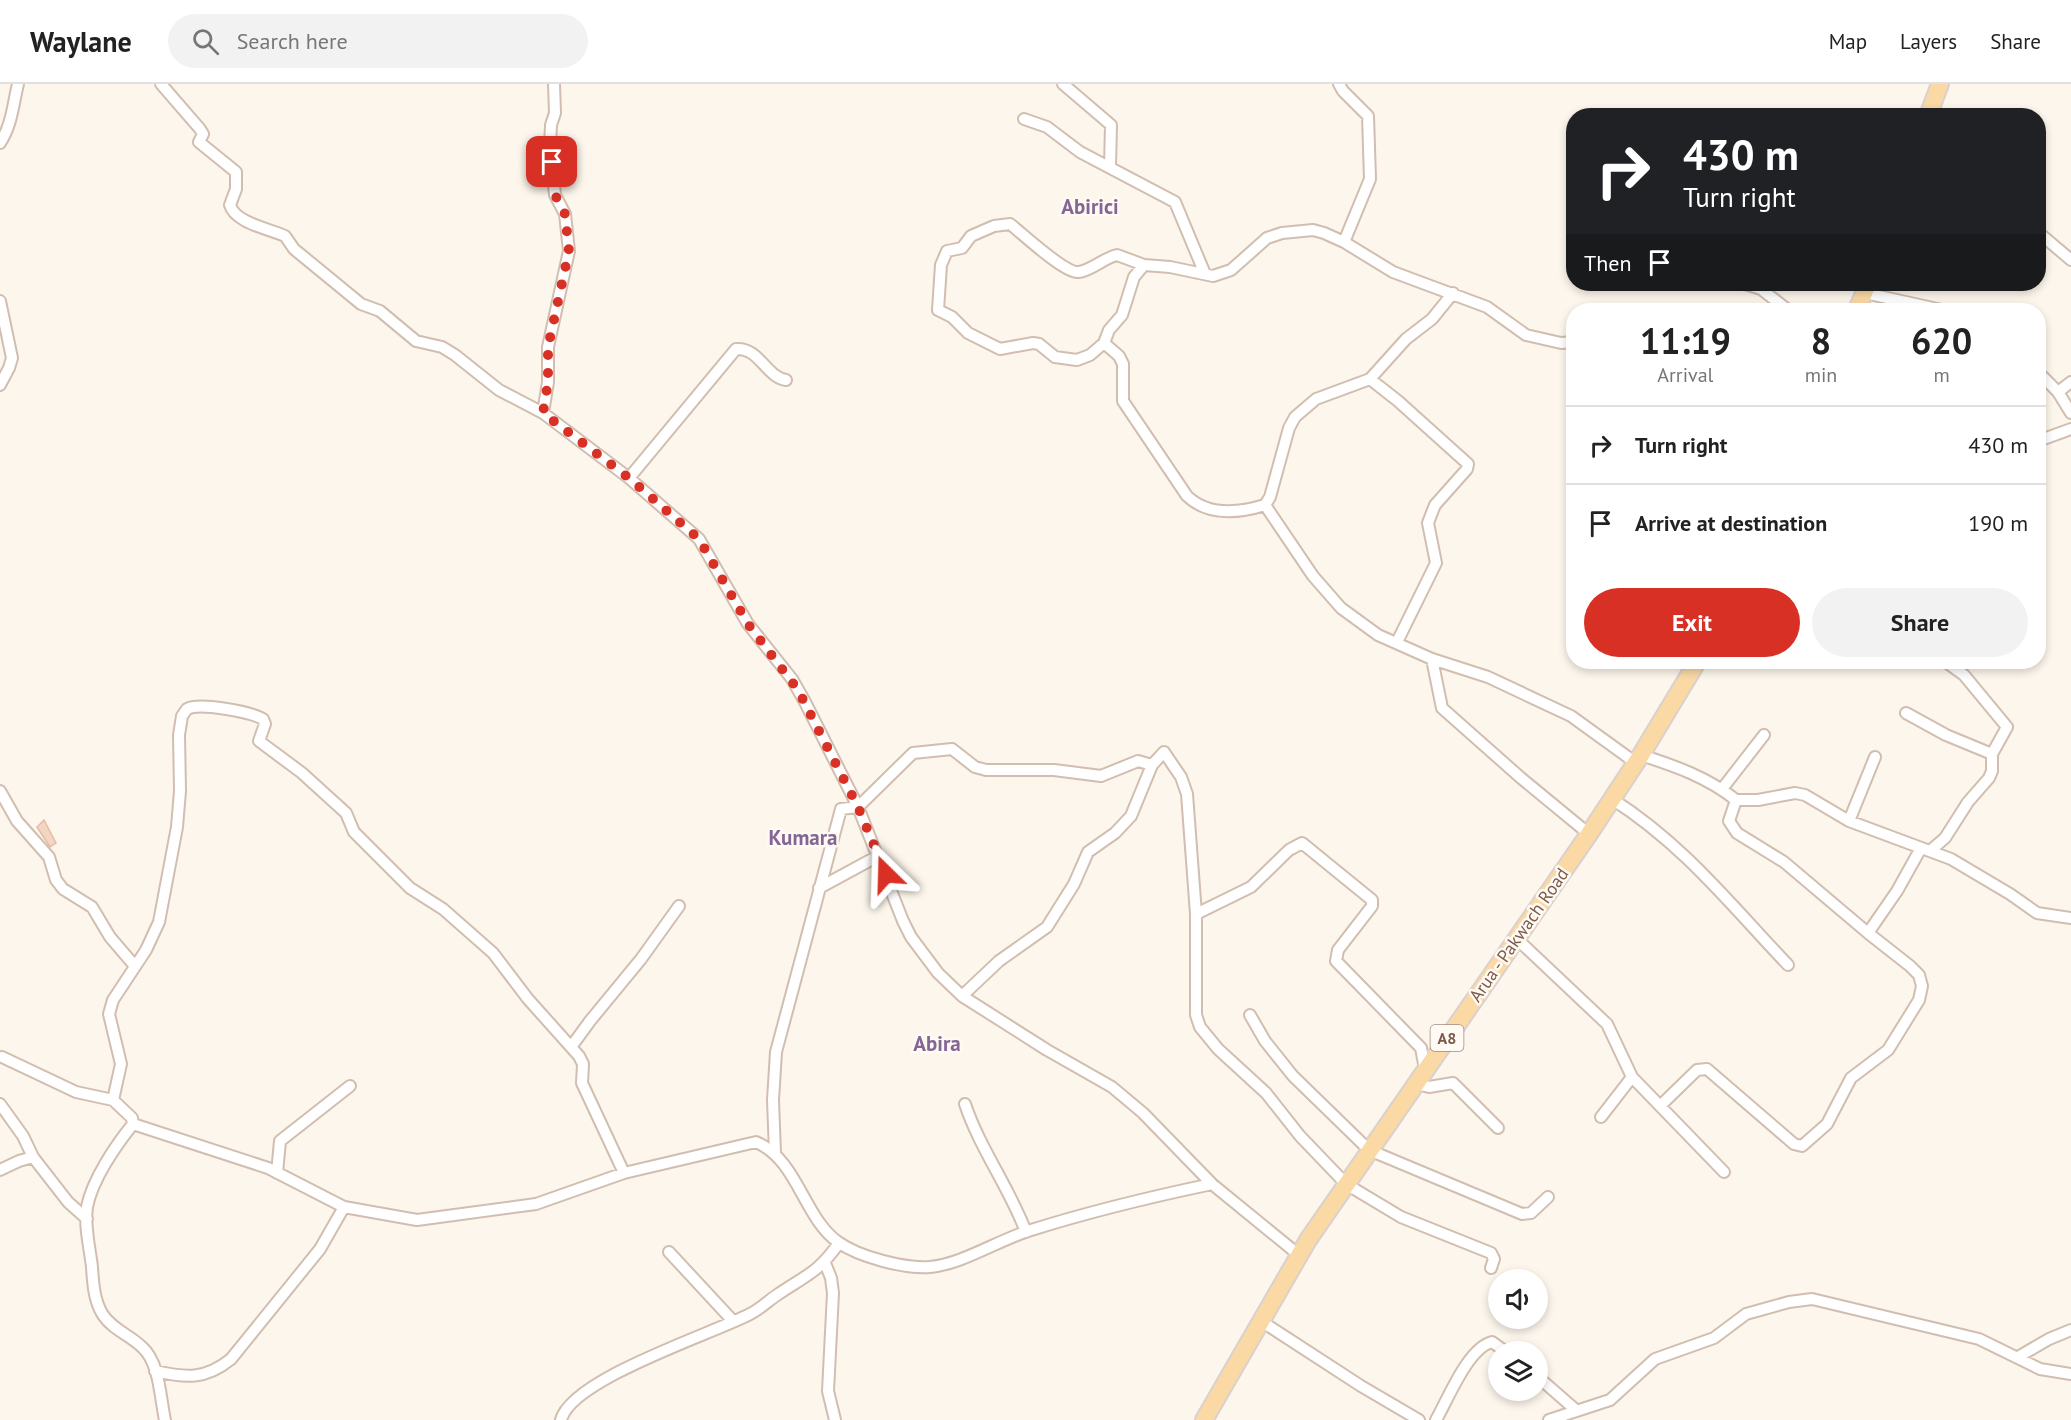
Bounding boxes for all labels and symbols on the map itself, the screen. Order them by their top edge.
pin [526,136,577,187]
district label: Abirici [1061,193,1119,220]
district label: Kumara [768,824,838,851]
position arrow [854,842,918,906]
street label: Arua - Pakwach Road [1464,863,1573,1006]
road number: A8 [1430,1025,1464,1051]
district label: Abira [913,1030,961,1057]

